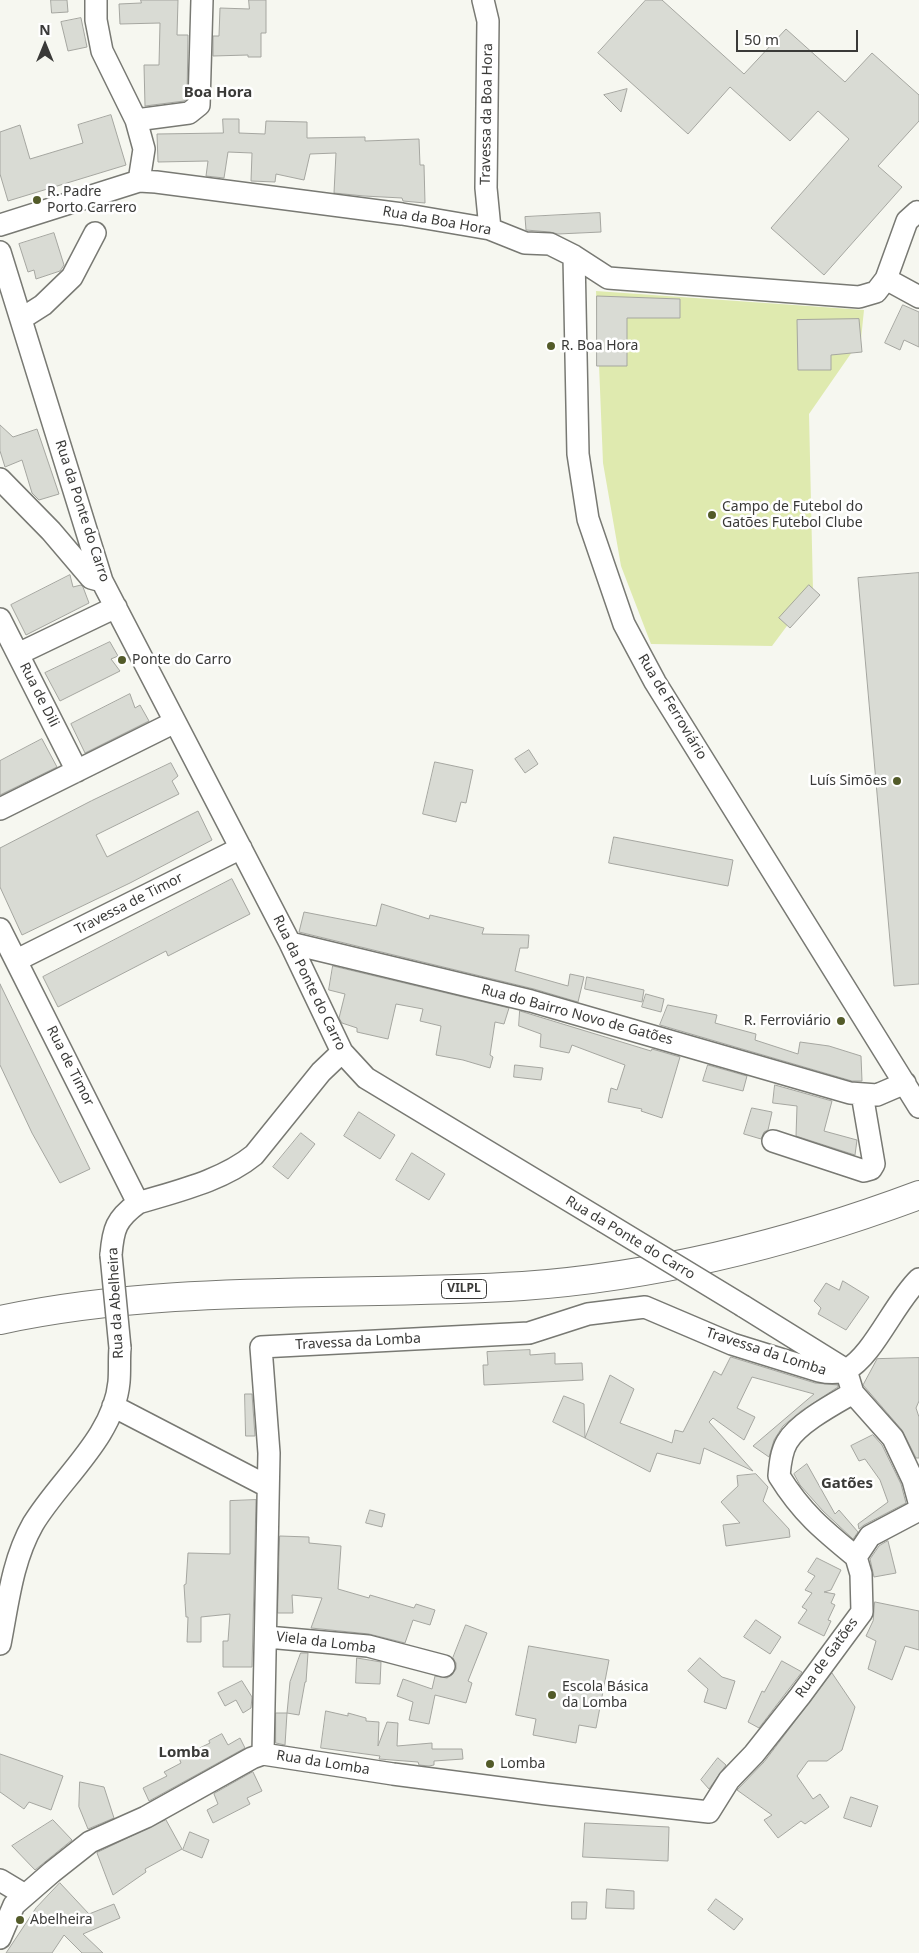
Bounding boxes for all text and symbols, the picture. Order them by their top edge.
north arrow [20,20,70,70]
text: N [39,20,51,39]
scale bar [739,20,862,52]
text: 50 m [744,29,779,49]
street label: Travessa da Boa Hora [477,43,497,185]
district label: Boa Hora [184,84,252,102]
place label: R. Padre Porto Carrero [47,184,137,216]
marker: R. Padre Porto Carrero [31,194,43,206]
street label: Rua da Boa Hora [381,203,493,239]
place label: R. Boa Hora [561,338,638,354]
marker: R. Boa Hora [545,340,557,352]
street label: Rua da Ponte do Carro [51,438,113,584]
place label: Campo de Futebol do Gatões Futebol Clube [722,499,863,532]
marker: Campo de Futebol do Gatões Futebol Clube [706,509,718,521]
street label: Rua de Ferroviário [634,651,710,763]
place label: Ponte do Carro [132,652,231,668]
marker: Ponte do Carro [116,654,128,666]
street label: Rua de Dili [16,660,62,730]
place label: Luís Simões [810,773,887,789]
marker: Luís Simões [891,775,903,787]
street label: Travessa de Timor [72,869,186,939]
street label: Rua da Ponte do Carro [269,913,349,1053]
street label: Rua do Bairro Novo de Gatões [479,981,675,1049]
place label: R. Ferroviário [744,1013,831,1029]
marker: R. Ferroviário [835,1015,847,1027]
street label: Rua de Timor [43,1023,97,1109]
street label: Rua da Ponte do Carro [562,1193,698,1283]
street label: Rua da Abelheira [105,1247,127,1359]
road number: VILPL [442,1280,486,1298]
street label: Travessa da Lomba [704,1325,828,1379]
street label: Travessa da Lomba [295,1330,421,1354]
district label: Gatões [821,1475,873,1493]
street label: Rua de Gatões [792,1615,862,1701]
street label: Viela da Lomba [275,1629,377,1657]
place label: Escola Básica da Lomba [562,1679,649,1711]
marker: Escola Básica da Lomba [546,1689,558,1701]
district label: Lomba [159,1744,209,1762]
street label: Rua da Lomba [275,1747,371,1779]
place label: Lomba [500,1756,545,1772]
marker: Lomba [484,1758,496,1770]
place label: Abelheira [30,1912,93,1928]
marker: Abelheira [14,1914,26,1926]

